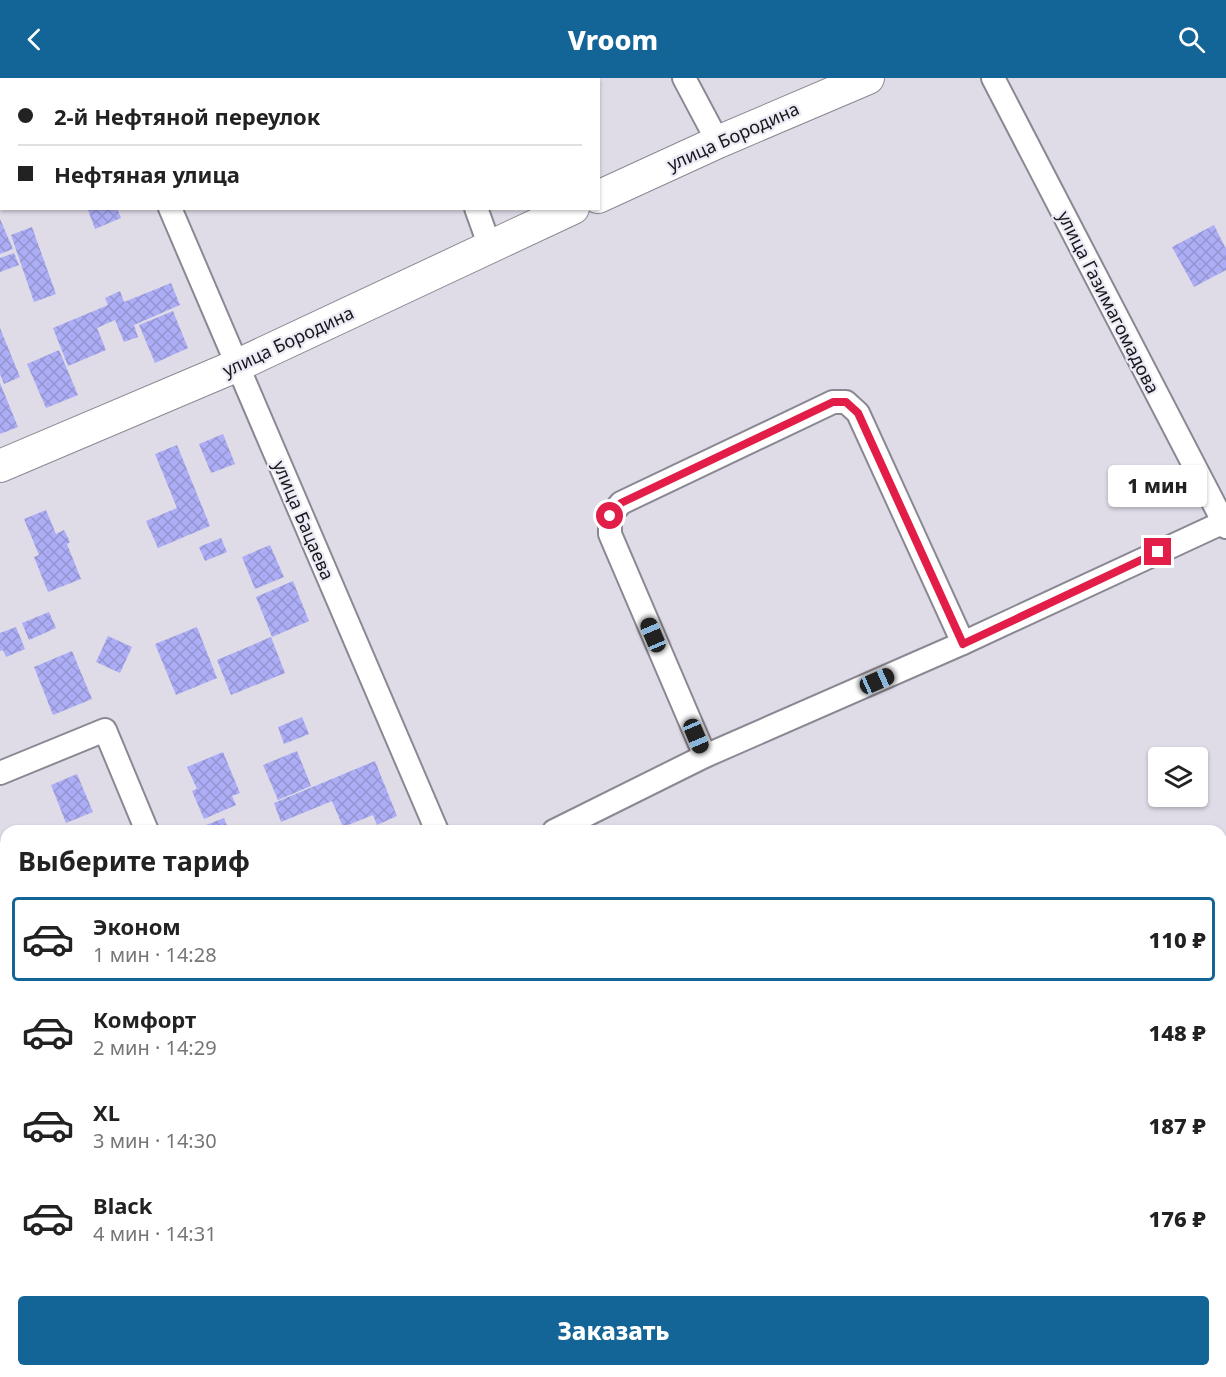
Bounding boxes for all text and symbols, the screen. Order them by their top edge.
text: Vroom [568,21,658,58]
icon: back [18,23,51,56]
icon: search [1175,23,1208,56]
street label: улица Бородина [663,96,803,176]
text: 2-й Нефтяной переулок [54,101,320,131]
text: Нефтяная улица [54,159,240,189]
street label: улица Газимагомадова [1052,207,1166,397]
street label: улица Бородина [219,300,357,382]
street label: улица Бацаева [268,456,340,584]
callout: 1 мин [1108,465,1208,507]
text: 1 мин [1127,472,1188,499]
route start [596,502,623,529]
route end [1144,538,1171,565]
car [638,615,668,655]
car [857,665,897,697]
car [681,716,711,756]
map controls [1148,747,1208,807]
button: layers [1148,747,1208,807]
text: Выберите тариф [18,842,250,879]
text: Эконом [93,911,181,941]
icon: car [21,912,75,966]
text: 110 ₽ [1149,924,1206,954]
text: 1 мин · 14:28 [93,941,217,968]
text: Комфорт [93,1004,196,1034]
icon: car [21,1005,75,1059]
text: 148 ₽ [1149,1017,1206,1047]
text: 2 мин · 14:29 [93,1034,217,1061]
text: XL [93,1097,120,1127]
icon: car [21,1098,75,1152]
text: 187 ₽ [1149,1110,1206,1140]
text: 3 мин · 14:30 [93,1127,217,1154]
text: Black [93,1190,152,1220]
icon: car [21,1191,75,1245]
text: 176 ₽ [1149,1203,1206,1233]
text: 4 мин · 14:31 [93,1220,217,1247]
button: Заказать [18,1296,1209,1365]

